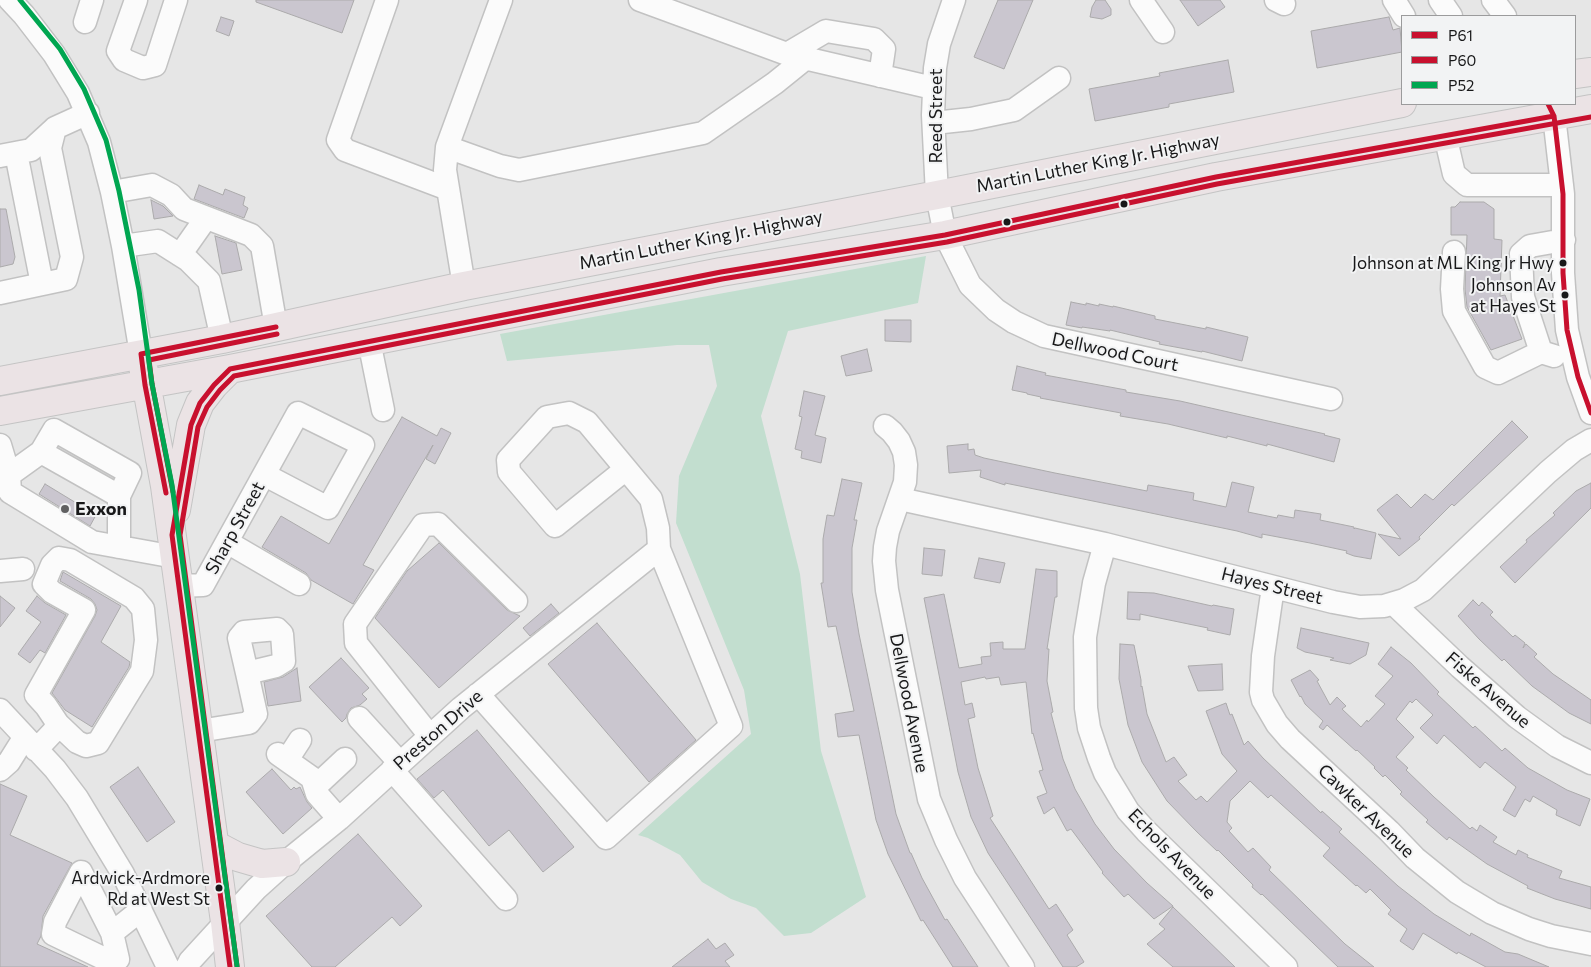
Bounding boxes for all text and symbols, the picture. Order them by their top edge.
legend [1401,15,1576,105]
text: P61 [1448,26,1473,44]
text: P60 [1448,51,1476,69]
street label: Reed Street [925,68,947,164]
text: P52 [1448,76,1474,94]
street label: Martin Luther King Jr. Highway [974,129,1222,197]
unlabelled marker [1119,199,1129,209]
street label: Martin Luther King Jr. Highway [577,206,825,274]
unlabelled marker [1002,217,1012,227]
place label: Johnson at ML King Jr Hwy [1352,253,1554,273]
marker: Johnson at ML King Jr Hwy [1558,258,1568,268]
place label: Johnson Av at Hayes St [1470,275,1556,315]
marker: Johnson Av at Hayes St [1560,290,1570,300]
street label: Dellwood Court [1050,328,1180,376]
street label: Sharp Street [201,478,269,578]
place label: Exxon [75,498,127,520]
marker: Exxon [59,503,71,515]
street label: Hayes Street [1219,563,1325,609]
street label: Dellwood Avenue [885,632,933,774]
street label: Fiske Avenue [1441,647,1535,733]
street label: Preston Drive [389,685,487,775]
street label: Cawker Avenue [1313,760,1419,862]
street label: Echols Avenue [1124,804,1220,904]
place label: Ardwick-Ardmore Rd at West St [71,868,210,908]
marker: Ardwick-Ardmore Rd at West St [214,883,224,893]

